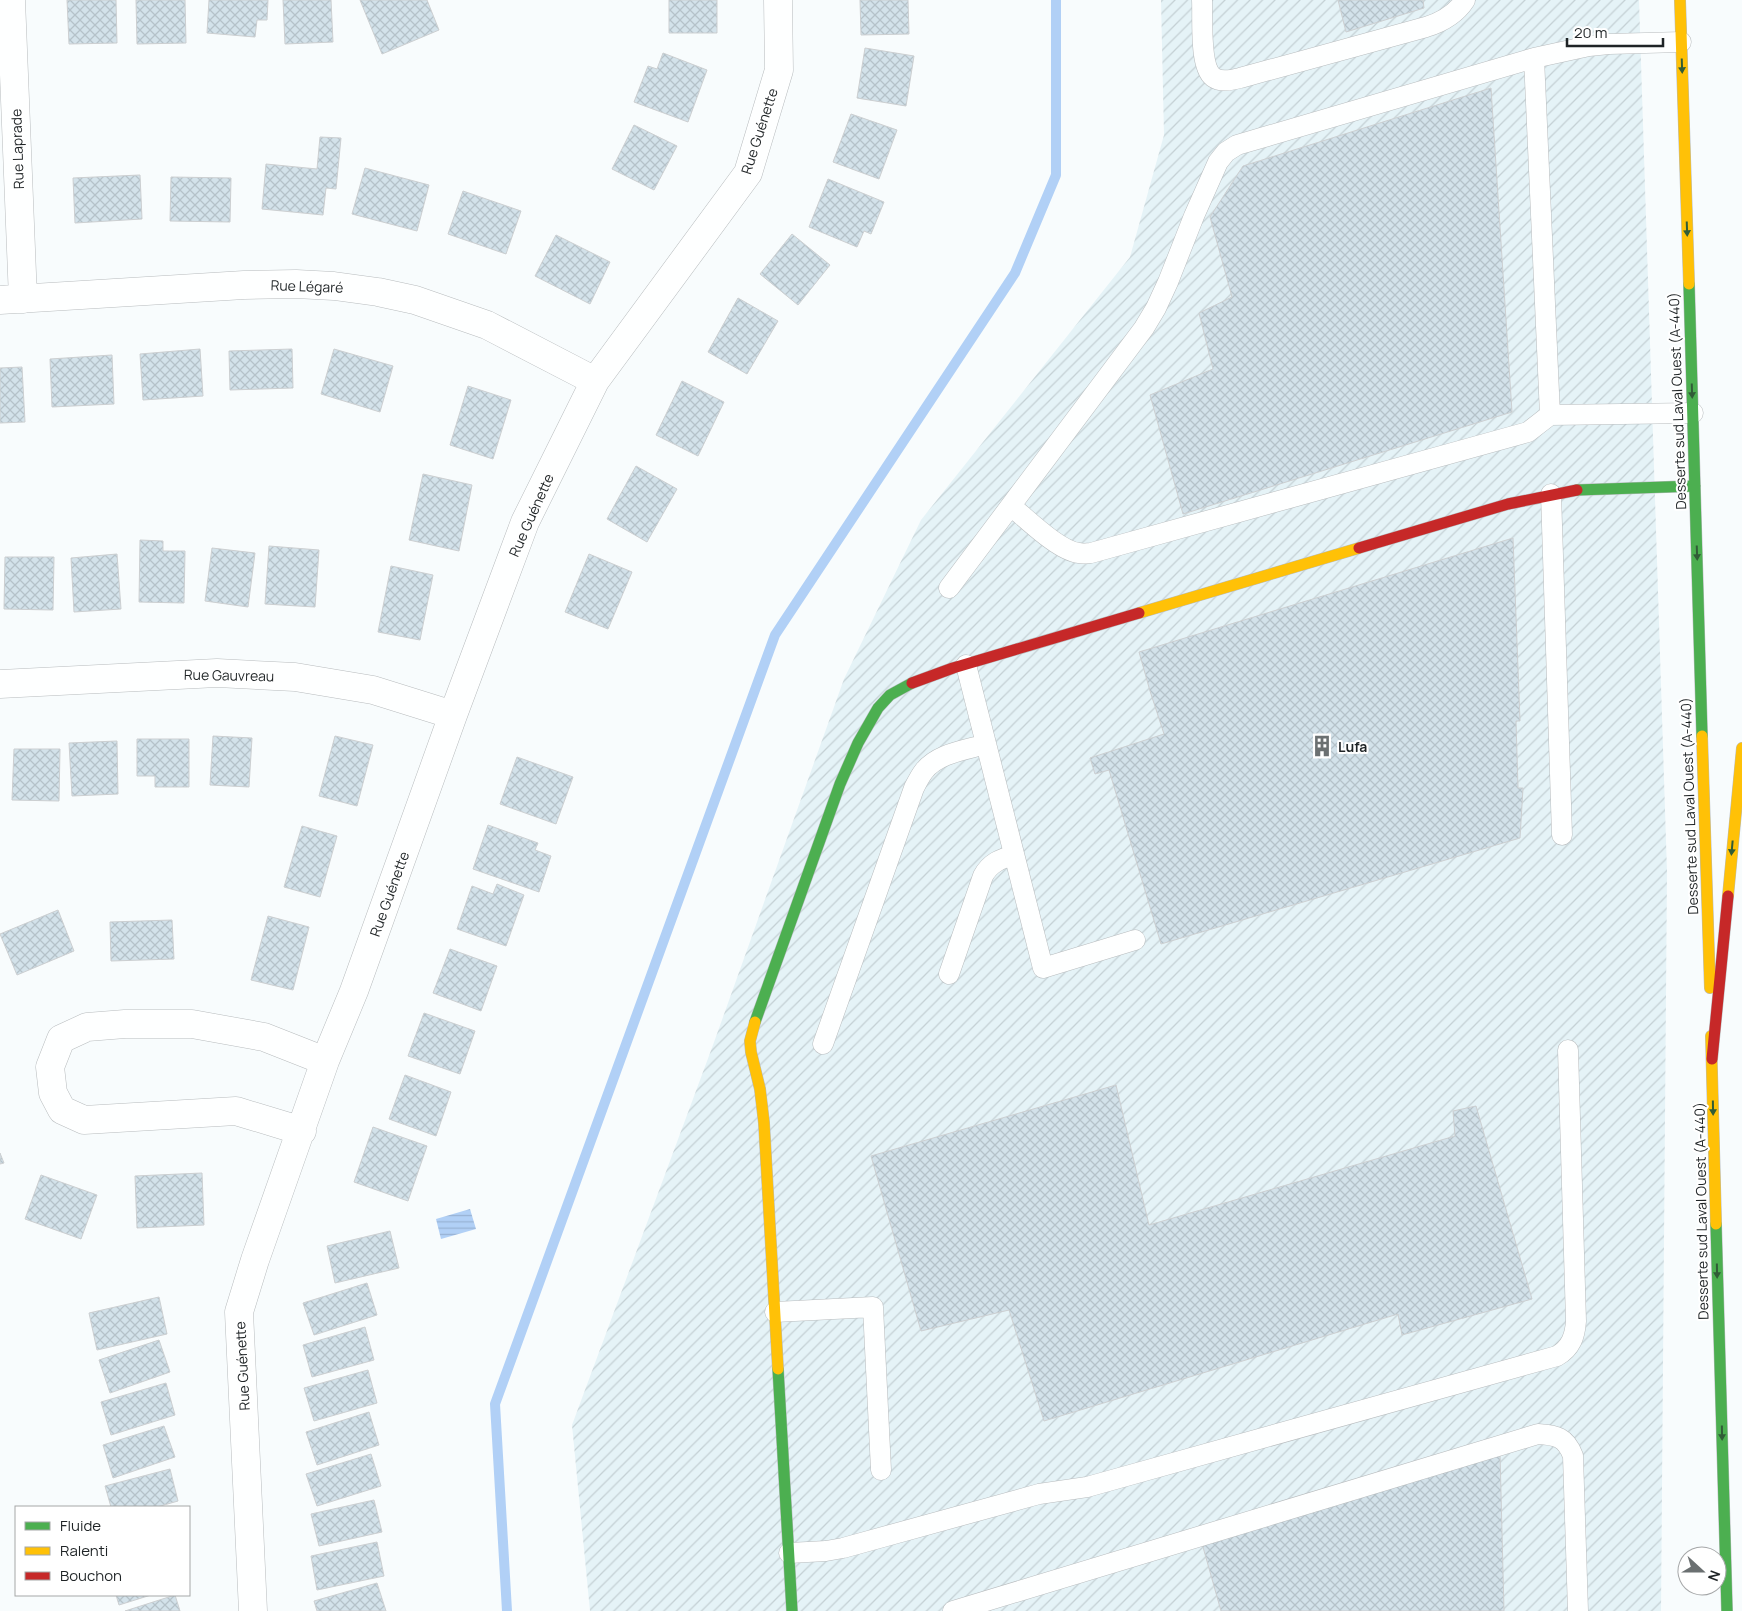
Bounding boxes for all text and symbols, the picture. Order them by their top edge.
scale bar [1567,15,1663,47]
text: 20 m [1574,22,1607,43]
one-way arrow [1678,58,1686,74]
street label: Rue Guénette [736,86,782,176]
street label: Rue Laprade [6,109,28,189]
one-way arrow [1683,221,1691,237]
street label: Rue Légaré [270,275,344,297]
street label: Desserte sud Laval Ouest (A-440) [1664,292,1690,510]
one-way arrow [1688,383,1696,399]
street label: Rue Guénette [504,470,558,560]
one-way arrow [1693,546,1701,562]
street label: Rue Gauvreau [184,665,274,685]
street label: Desserte sud Laval Ouest (A-440) [1676,697,1702,915]
building icon: Lufa [1309,733,1335,759]
place label: Lufa [1338,737,1367,756]
one-way arrow [1728,841,1736,857]
street label: Rue Guénette [365,849,413,939]
one-way arrow [1709,1100,1717,1116]
street label: Desserte sud Laval Ouest (A-440) [1690,1102,1712,1320]
one-way arrow [1714,1263,1722,1279]
street label: Rue Guénette [230,1321,254,1411]
one-way arrow [1718,1425,1726,1441]
legend [15,1506,190,1596]
text: Fluide [60,1515,101,1536]
text: Ralenti [60,1540,108,1561]
north arrow [1677,1546,1727,1596]
text: Bouchon [60,1565,122,1586]
text: N [1704,1568,1725,1584]

